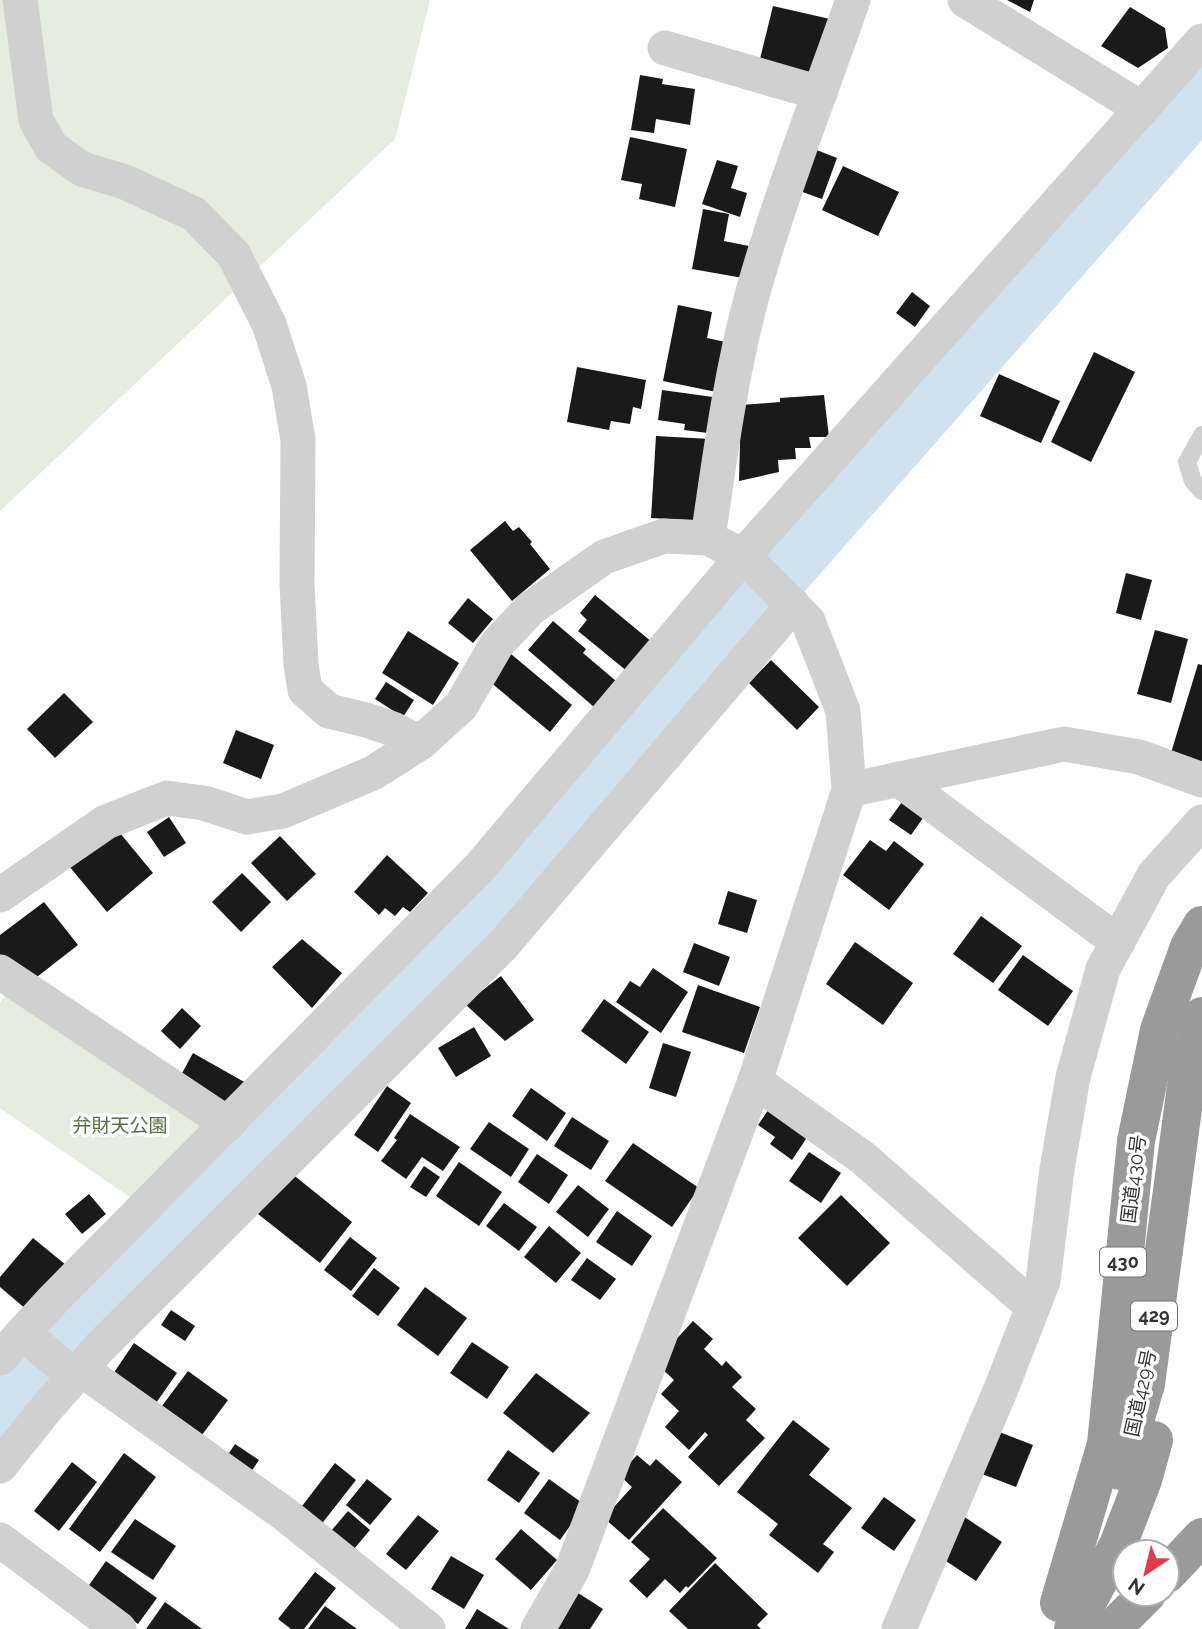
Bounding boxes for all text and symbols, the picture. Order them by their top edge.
park label: 弁財天公園 [72,1114,168,1136]
street label: 国道430号 [1117,1133,1149,1225]
road number: 430 [1100,1247,1146,1276]
road number: 429 [1131,1302,1177,1330]
street label: 国道429号 [1120,1347,1160,1439]
north arrow [1111,1538,1181,1608]
text: N [1124,1574,1148,1600]

